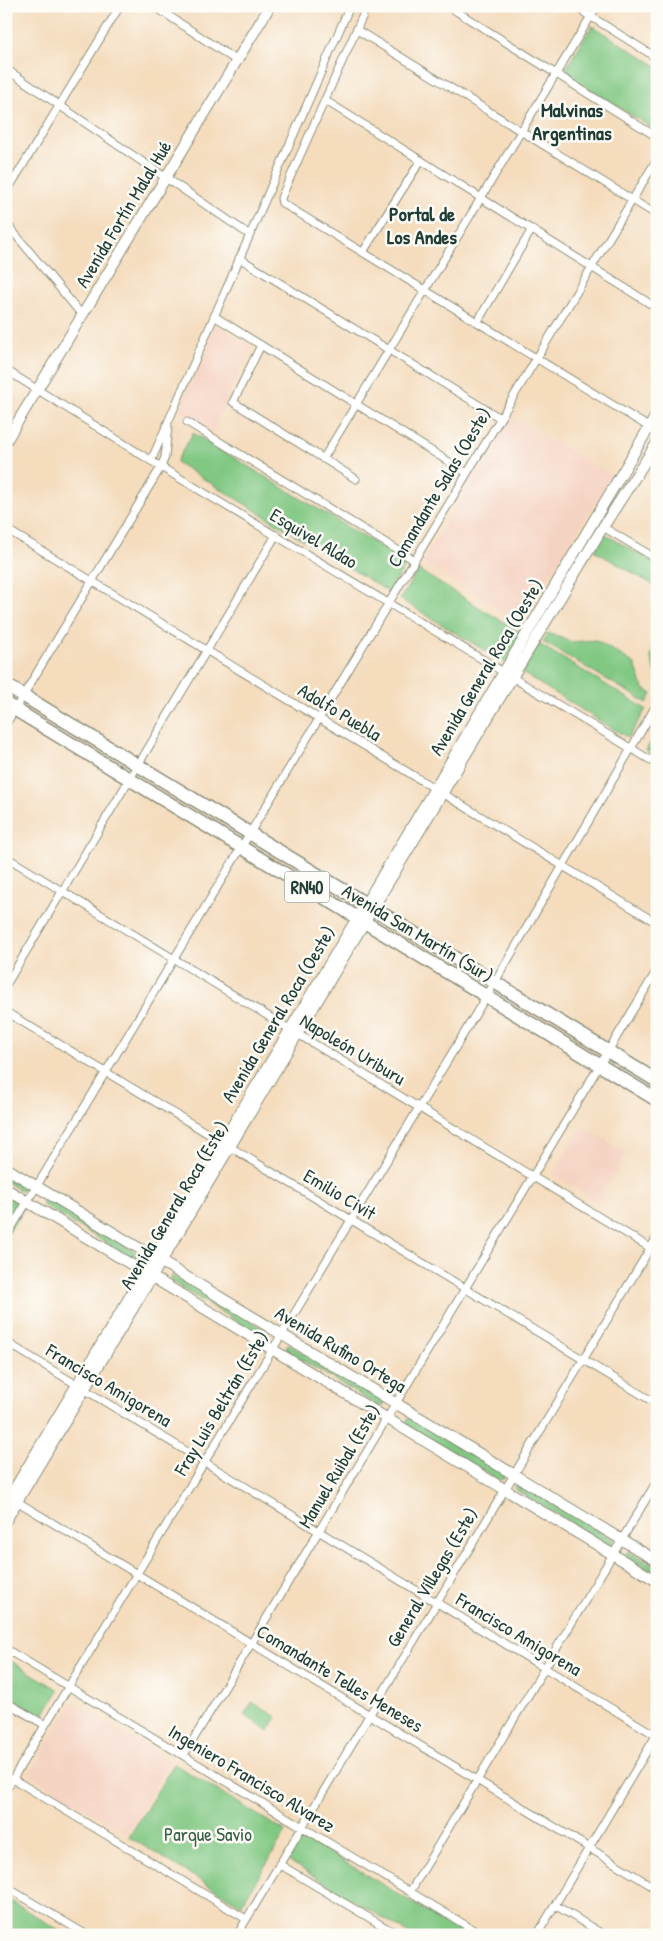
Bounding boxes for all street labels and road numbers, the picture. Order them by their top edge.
street label: Avenida Fortín Malal Hué [69,135,177,292]
street label: Comandante Salas (Oeste) [381,402,497,572]
street label: Esquivel Aldao [265,502,363,575]
street label: Avenida General Roca (Oeste) [423,574,549,760]
street label: Adolfo Puebla [293,677,387,747]
road number: RN40 [284,872,330,902]
street label: Avenida San Martín (Sur) [337,877,499,989]
street label: Avenida General Roca (Oeste) [215,921,341,1107]
street label: Napoleón Uriburu [295,1007,411,1091]
street label: Avenida General Roca (Este) [113,1116,235,1294]
street label: Emilio Civit [299,1162,381,1226]
street label: Avenida Rufino Ortega [271,1300,412,1399]
street label: Fray Luis Beltrán (Este) [167,1326,275,1481]
street label: Francisco Amigorena [40,1337,177,1433]
street label: Manuel Ruibal (Este) [292,1399,386,1533]
street label: General Villegas (Este) [380,1502,484,1652]
street label: Francisco Amigorena [450,1586,587,1682]
street label: Comandante Telles Meneses [252,1618,428,1738]
street label: Ingeniero Francisco Alvarez [164,1718,340,1838]

